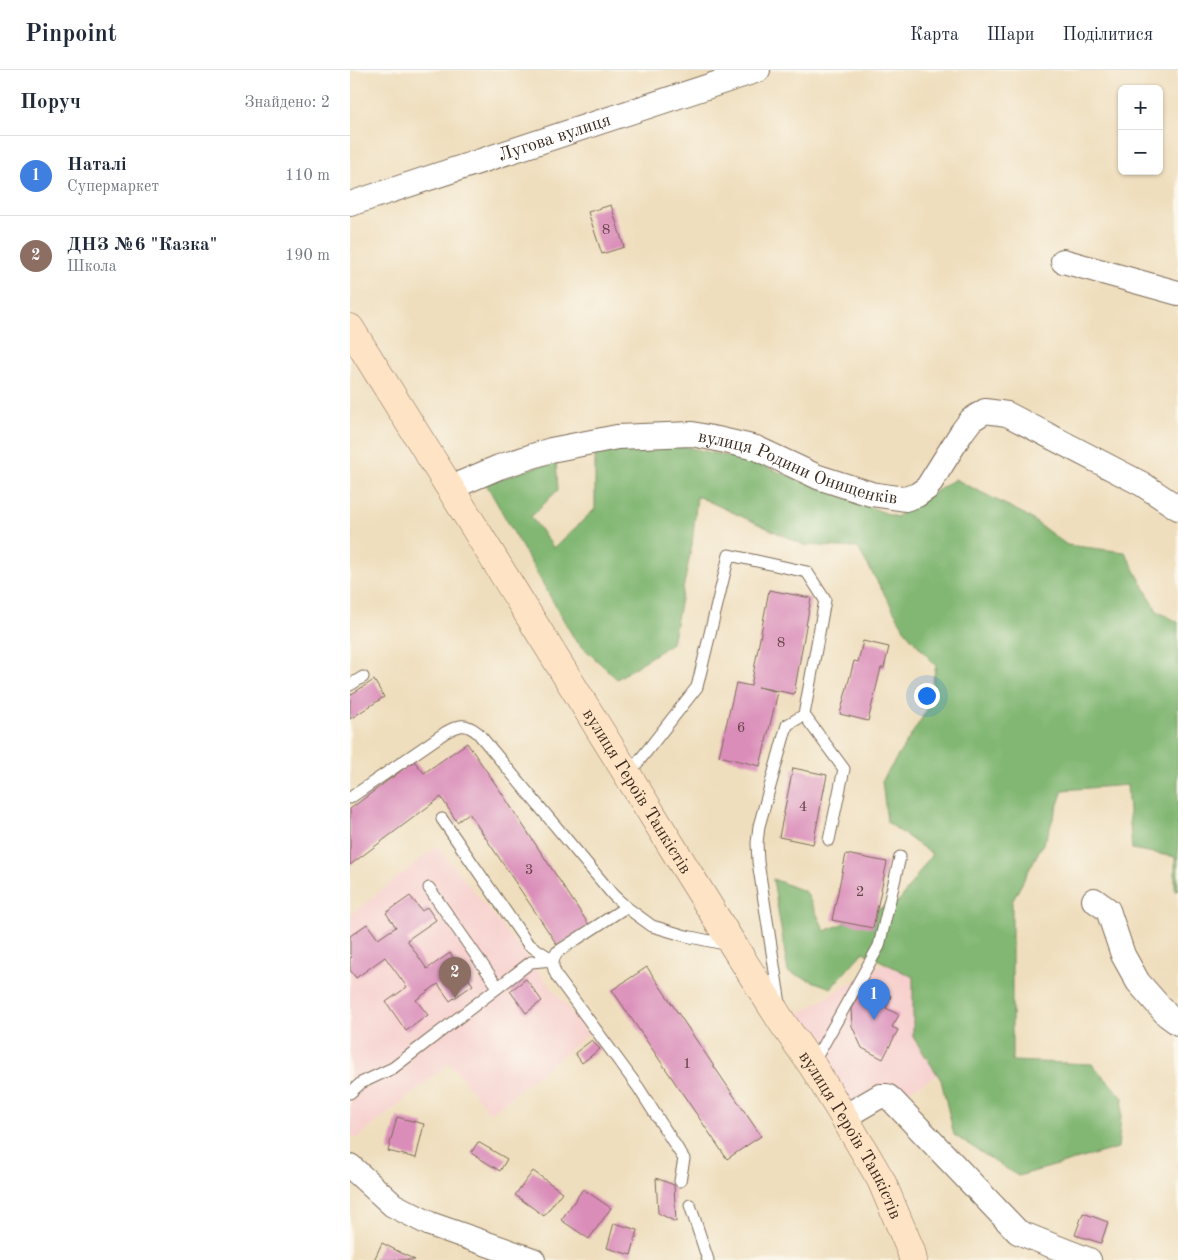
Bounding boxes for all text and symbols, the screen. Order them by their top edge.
text: Pinpoint [25,23,117,47]
text: Карта [910,26,959,44]
text: Шари [987,26,1035,44]
text: Поділитися [1063,26,1153,44]
map controls [1118,85,1163,175]
button: + [1118,85,1163,130]
text: Поруч [20,92,81,113]
text: Знайдено: 2 [245,95,330,111]
street label: Лугова вулиця [496,111,613,165]
button: − [1118,130,1163,175]
text: Наталі [67,156,127,175]
text: 1 [31,168,41,184]
text: 110 m [285,168,330,184]
text: Супермаркет [67,179,159,195]
house number: 8 [602,223,610,238]
text: ДНЗ №6 "Казка" [67,236,217,255]
text: 2 [31,248,41,264]
text: 190 m [285,248,330,264]
text: Школа [67,259,117,275]
street label: вулиця Родини Онищенків [697,427,899,508]
house number: 8 [777,636,785,651]
your location [914,683,940,709]
street label: вулиця Героїв Танкістів [579,706,695,877]
house number: 6 [737,721,745,736]
house number: 4 [799,800,807,815]
house number: 3 [525,863,533,878]
house number: 2 [856,885,864,900]
pin: 2 [439,957,471,998]
pin: 1 [858,979,890,1020]
street label: вулиця Героїв Танкістів [795,1048,904,1222]
house number: 1 [683,1057,691,1072]

